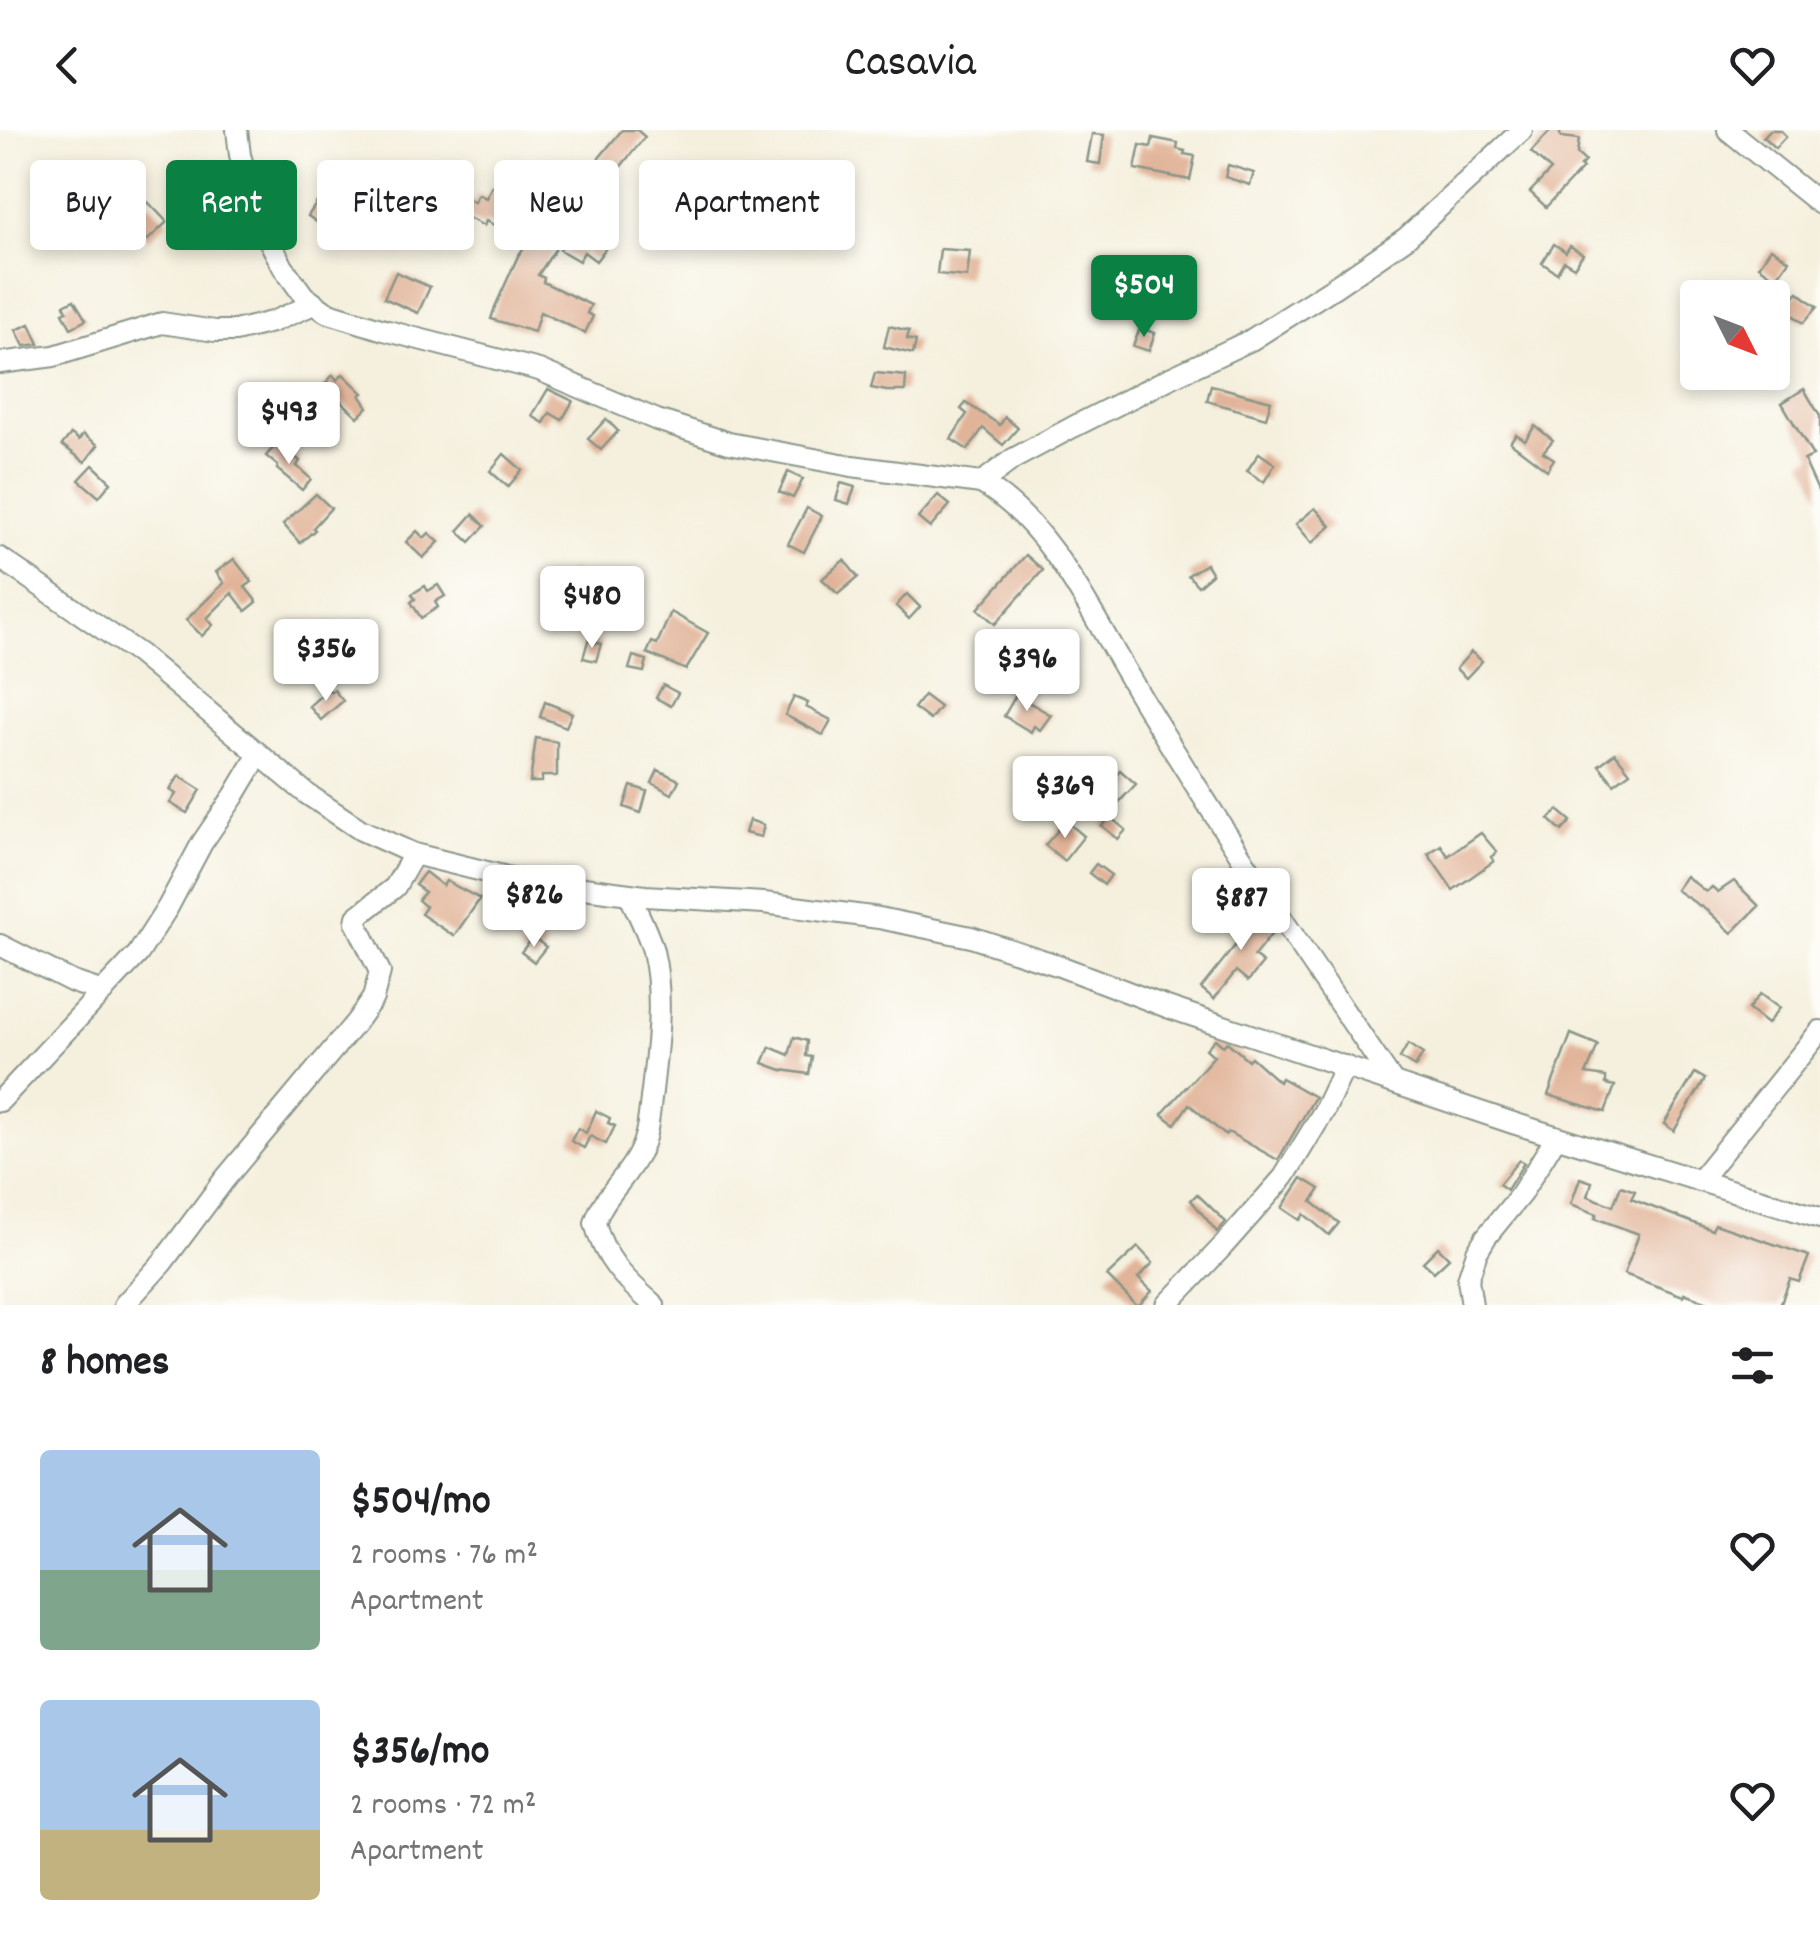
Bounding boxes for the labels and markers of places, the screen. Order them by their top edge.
pin: $504 [1085,255,1203,340]
pin: $493 [230,382,348,467]
pin: $480 [533,566,651,651]
pin: $356 [267,619,385,704]
pin: $396 [968,629,1086,714]
pin: $369 [1006,756,1124,841]
pin: $826 [475,865,593,950]
pin: $887 [1182,868,1300,953]

